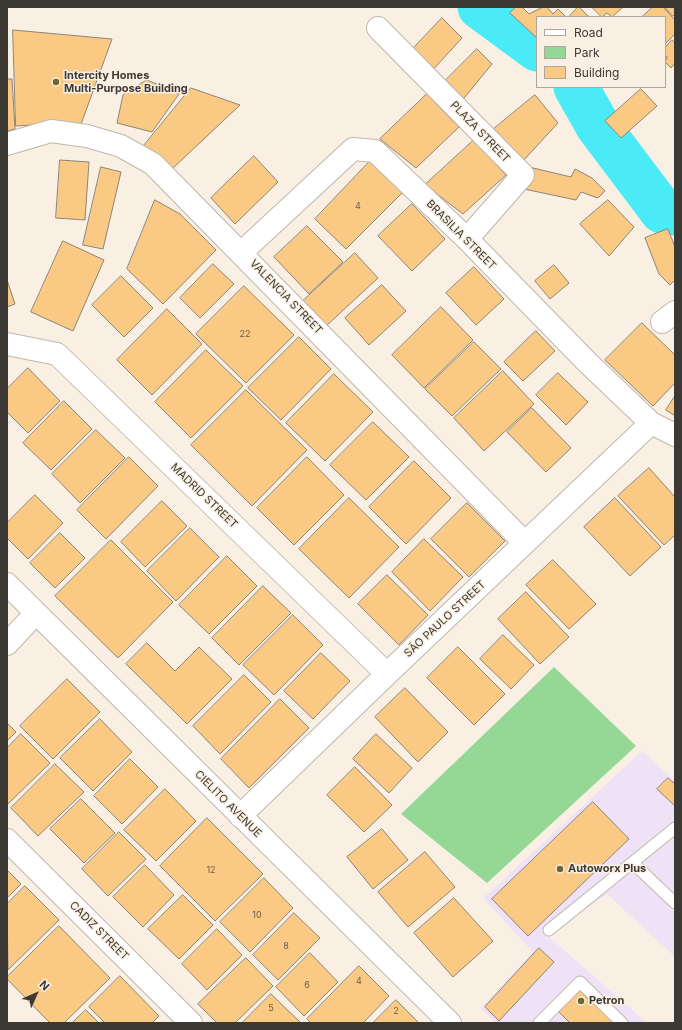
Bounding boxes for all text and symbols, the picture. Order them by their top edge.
legend [536,16,666,88]
text: Road [574,25,603,40]
text: Park [574,45,600,60]
text: Building [574,65,619,80]
place label: Intercity Homes Multi-Purpose Building [64,69,188,95]
marker: Intercity Homes Multi-Purpose Building [51,77,61,87]
street label: PLAZA STREET [447,99,513,165]
street label: BRASILIA STREET [423,197,499,273]
house number: 4 [355,201,361,211]
street label: VALENCIA STREET [247,257,325,337]
house number: 22 [240,329,250,339]
street label: MADRID STREET [168,461,240,531]
street label: SÃO PAULO STREET [402,578,488,660]
street label: CIELITO AVENUE [192,768,264,840]
place label: Autoworx Plus [568,862,646,876]
marker: Autoworx Plus [555,864,565,874]
house number: 12 [206,865,216,875]
street label: CADIZ STREET [67,899,131,963]
house number: 10 [252,910,262,920]
house number: 8 [283,941,289,951]
north arrow [16,974,56,1014]
house number: 4 [356,976,362,986]
text: N [37,978,52,993]
house number: 6 [304,980,310,990]
place label: Petron [589,994,624,1008]
marker: Petron [576,996,586,1006]
house number: 5 [268,1003,274,1013]
house number: 2 [393,1006,399,1016]

